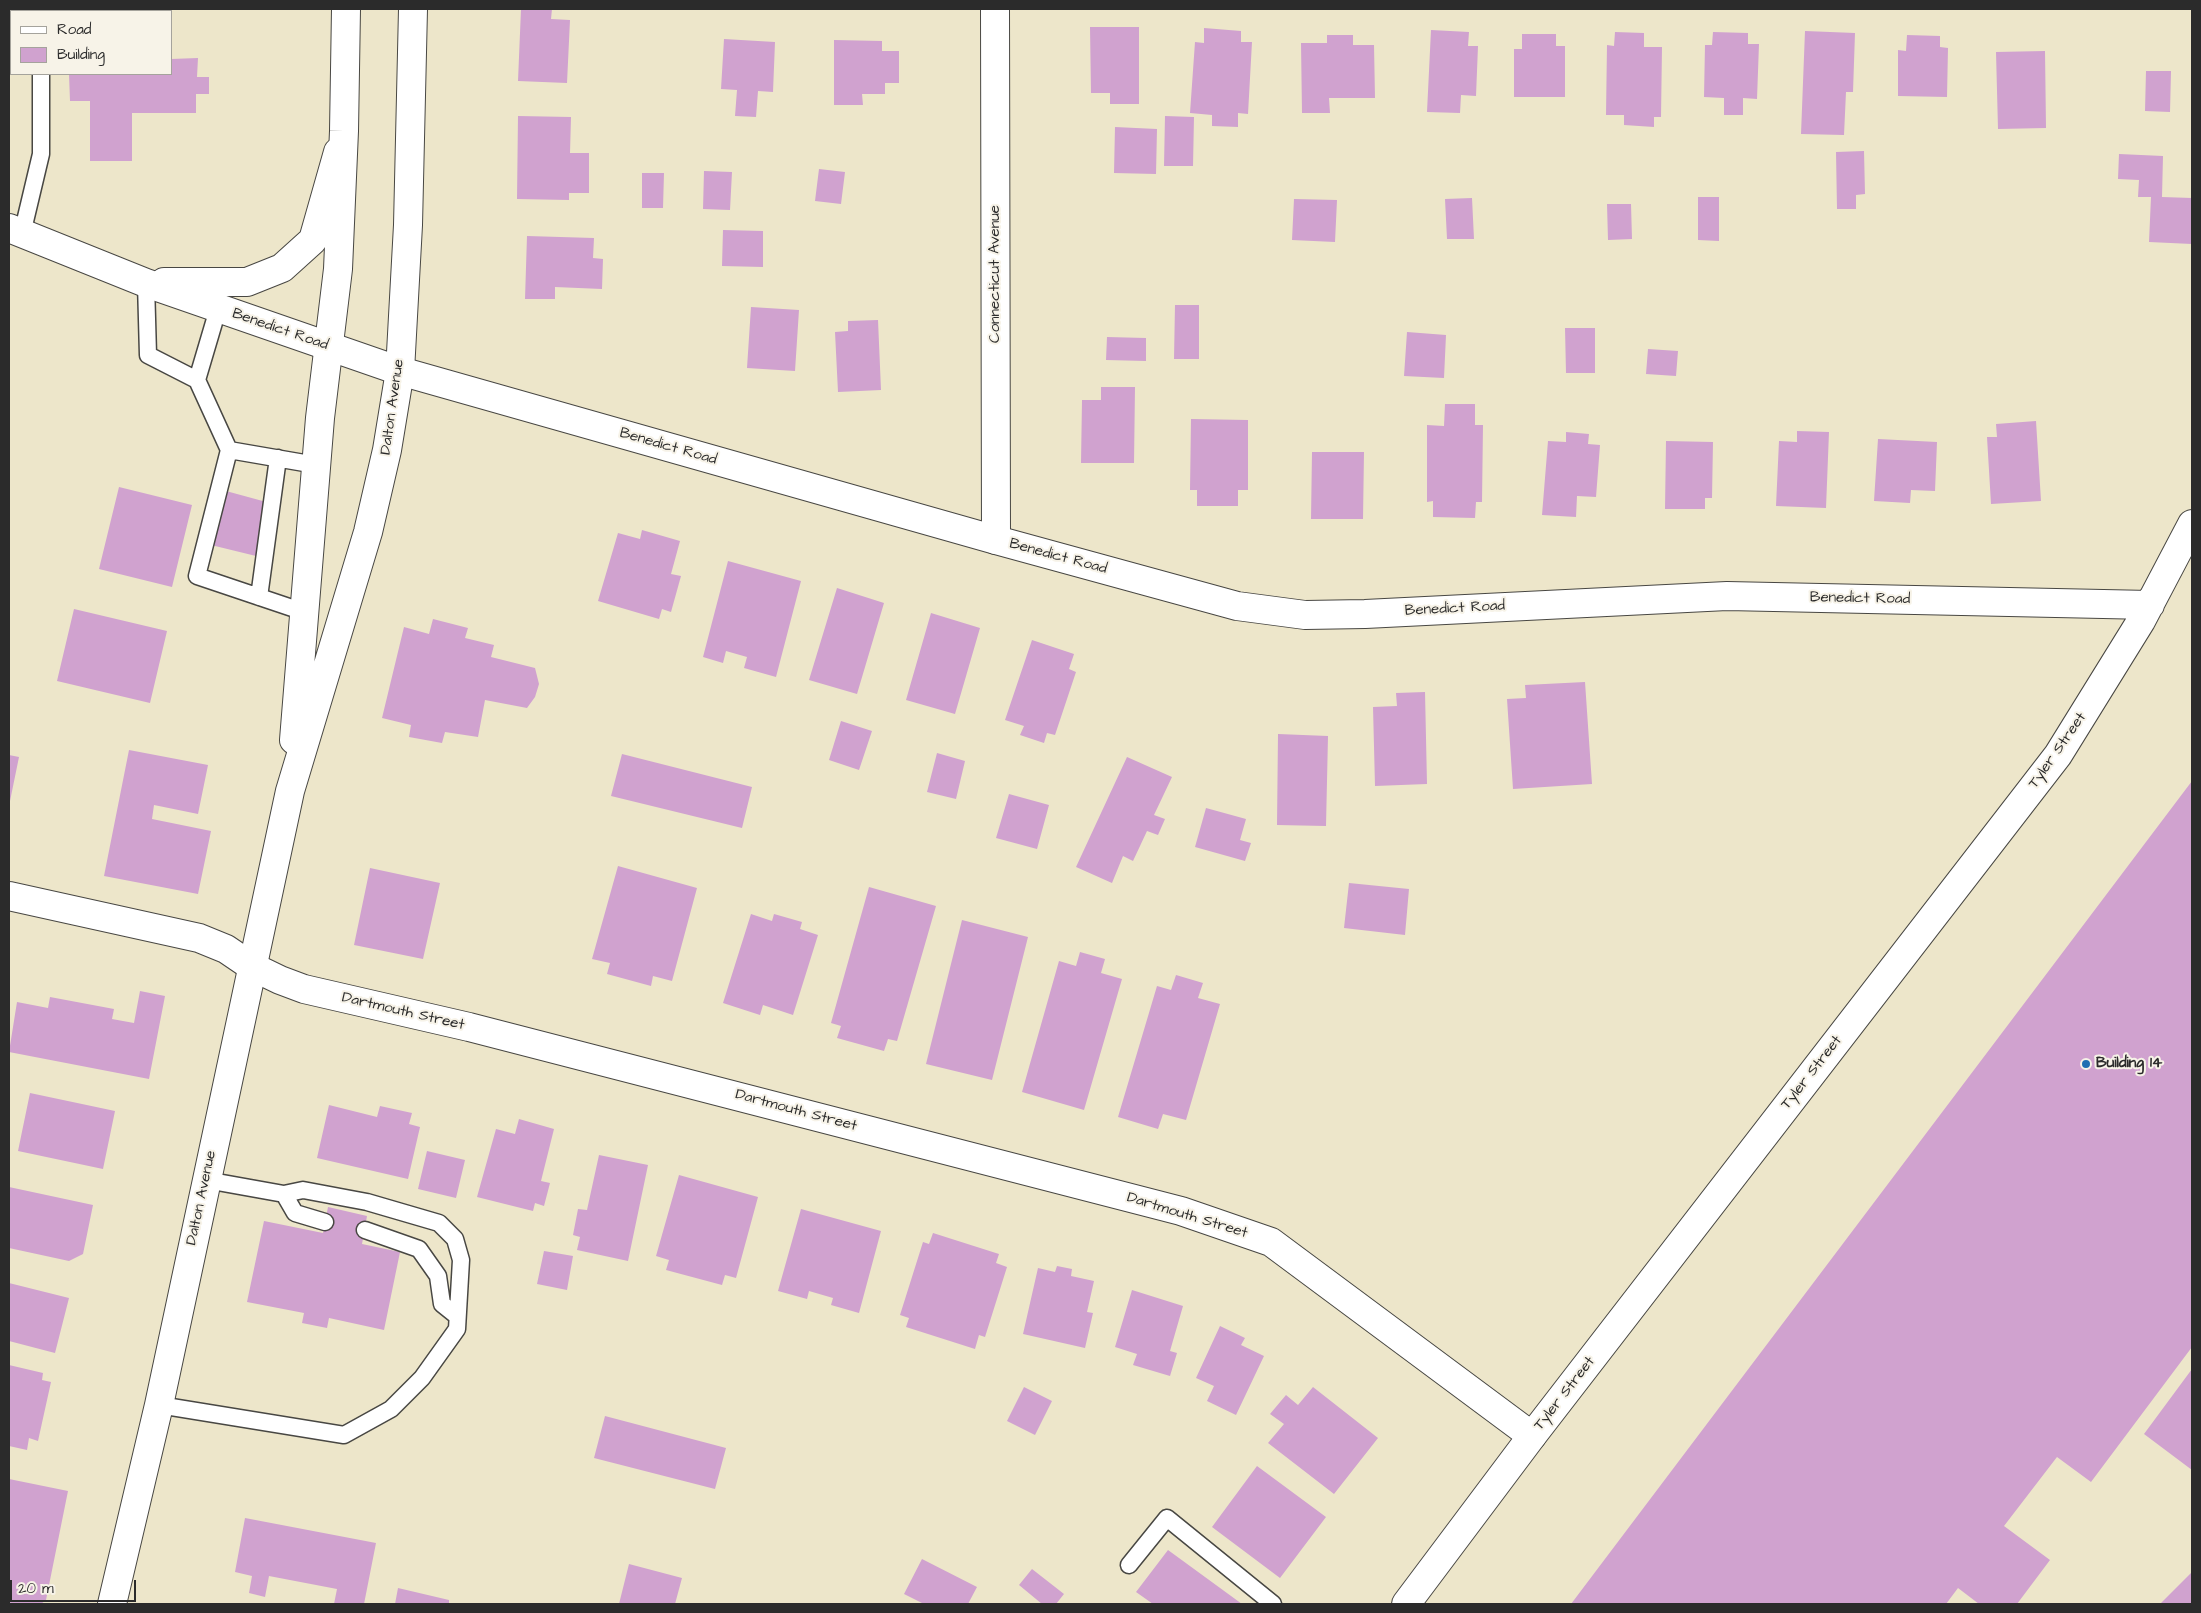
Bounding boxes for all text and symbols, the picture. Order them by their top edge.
legend [10,10,172,75]
text: Road [57,19,91,40]
text: Building [57,44,105,65]
street label: Connecticut Avenue [987,205,1005,343]
street label: Benedict Road [230,305,330,355]
street label: Dalton Avenue [377,358,409,456]
street label: Benedict Road [617,425,719,469]
street label: Benedict Road [1007,535,1109,579]
street label: Benedict Road [1810,589,1910,609]
street label: Benedict Road [1404,597,1506,621]
street label: Tyler Street [2025,710,2091,792]
street label: Dartmouth Street [340,989,466,1035]
street label: Tyler Street [1778,1033,1846,1113]
place label: Building 14 [2096,1055,2162,1073]
marker: Building 14 [2080,1058,2092,1070]
street label: Dartmouth Street [733,1086,859,1136]
street label: Dalton Avenue [183,1149,221,1247]
street label: Dartmouth Street [1125,1189,1249,1243]
street label: Tyler Street [1531,1354,1599,1434]
scale bar [12,1570,139,1602]
text: 20 m [18,1578,54,1599]

